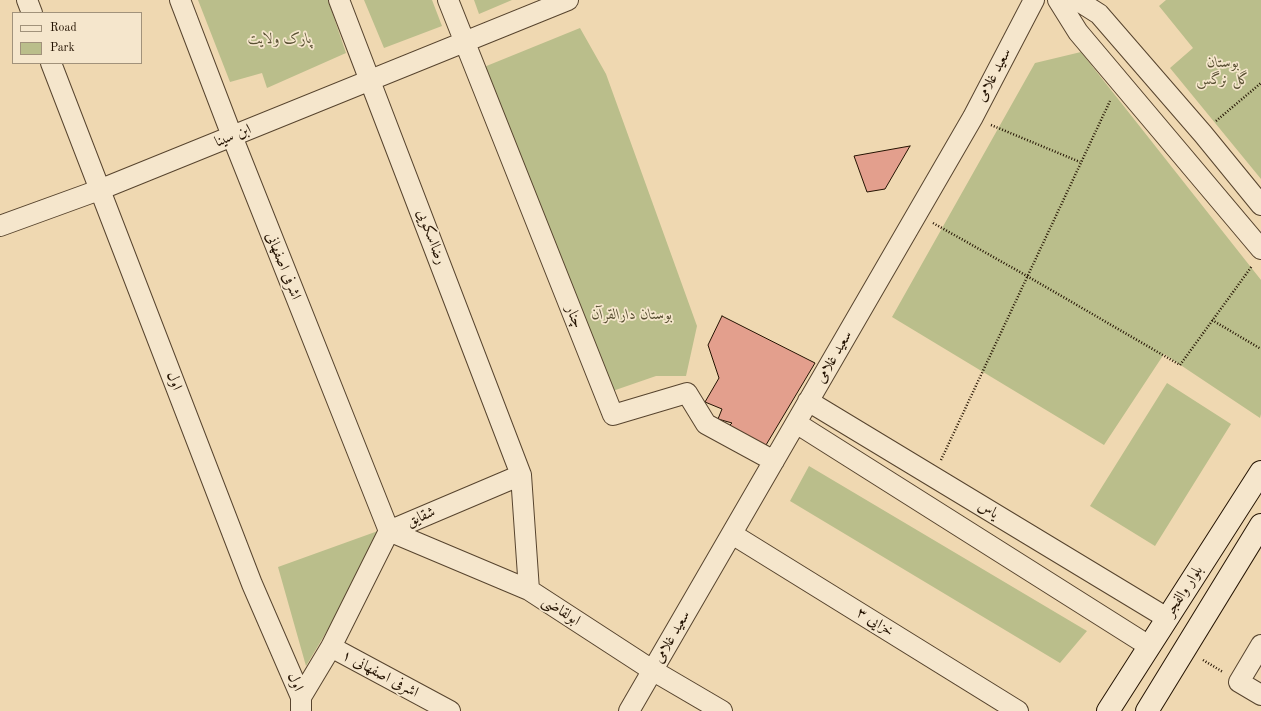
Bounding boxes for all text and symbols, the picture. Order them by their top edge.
legend [12,12,142,64]
text: Road [50,22,77,34]
park label: پارک ولایت [248,30,312,48]
text: Park [50,42,75,54]
street label: سعید غلامی [972,45,1016,105]
park label: بوستان گل نرگس [1196,54,1250,89]
street label: ابن سینا [212,121,254,151]
street label: رضااسکویی [412,207,450,267]
street label: اشرفی اصفهانی [261,230,305,302]
street label: چنار [561,303,587,331]
park label: بوستان دارالقرآن [592,306,672,324]
street label: سعید غلامی [812,327,856,387]
street label: اول [162,369,186,393]
street label: یاس [974,497,1002,523]
street label: شقایق [404,503,438,531]
street label: بلوار والفجر [1161,562,1207,620]
street label: ابولقاضی [539,592,583,630]
street label: خزایی ۳ [853,604,897,640]
street label: سعید غلامی [650,607,694,667]
street label: اشرفی اصفهانی ۱ [339,646,421,702]
street label: اول [283,670,307,694]

